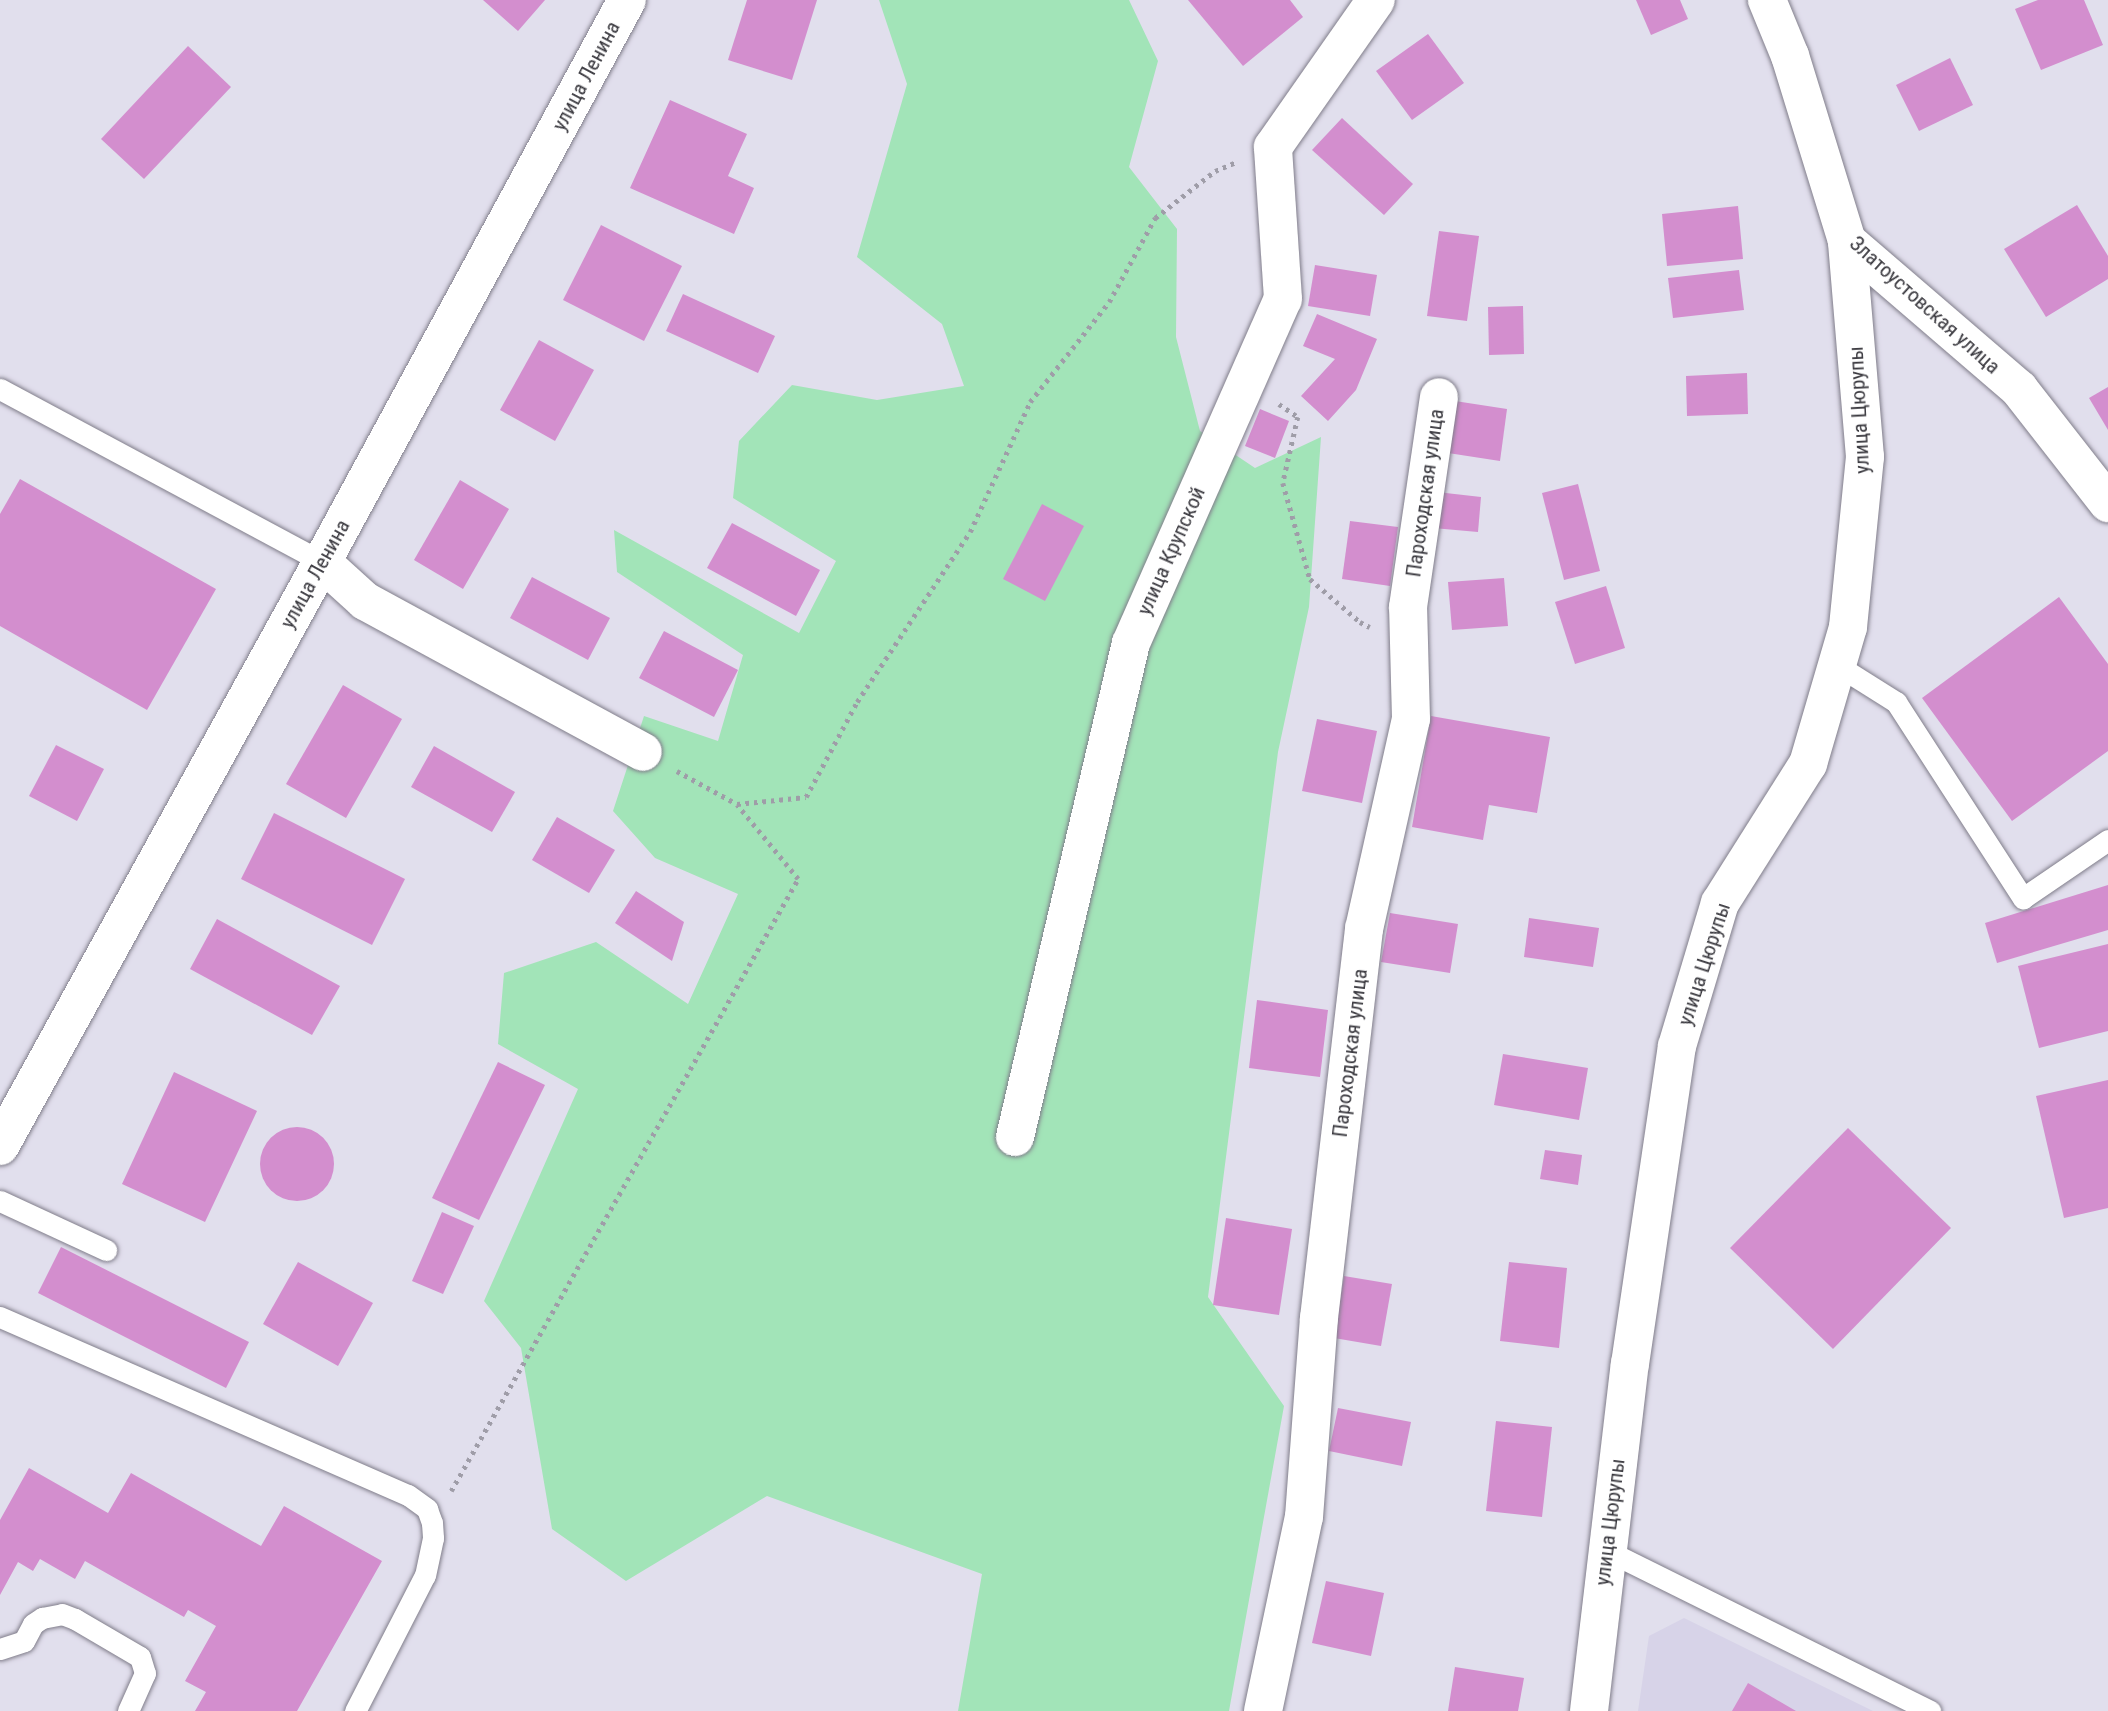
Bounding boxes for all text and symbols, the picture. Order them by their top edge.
street label: улица Ленина [547,17,625,135]
street label: Златоустовская улица [1845,231,2005,379]
street label: улица Цюрупы [1843,346,1875,474]
street label: Пароходская улица [1401,407,1449,579]
street label: улица Крупской [1131,483,1211,619]
street label: улица Ленина [275,515,355,633]
street label: улица Цюрупы [1672,899,1736,1029]
street label: Пароходская улица [1327,967,1373,1139]
street label: улица Цюрупы [1590,1457,1630,1587]

